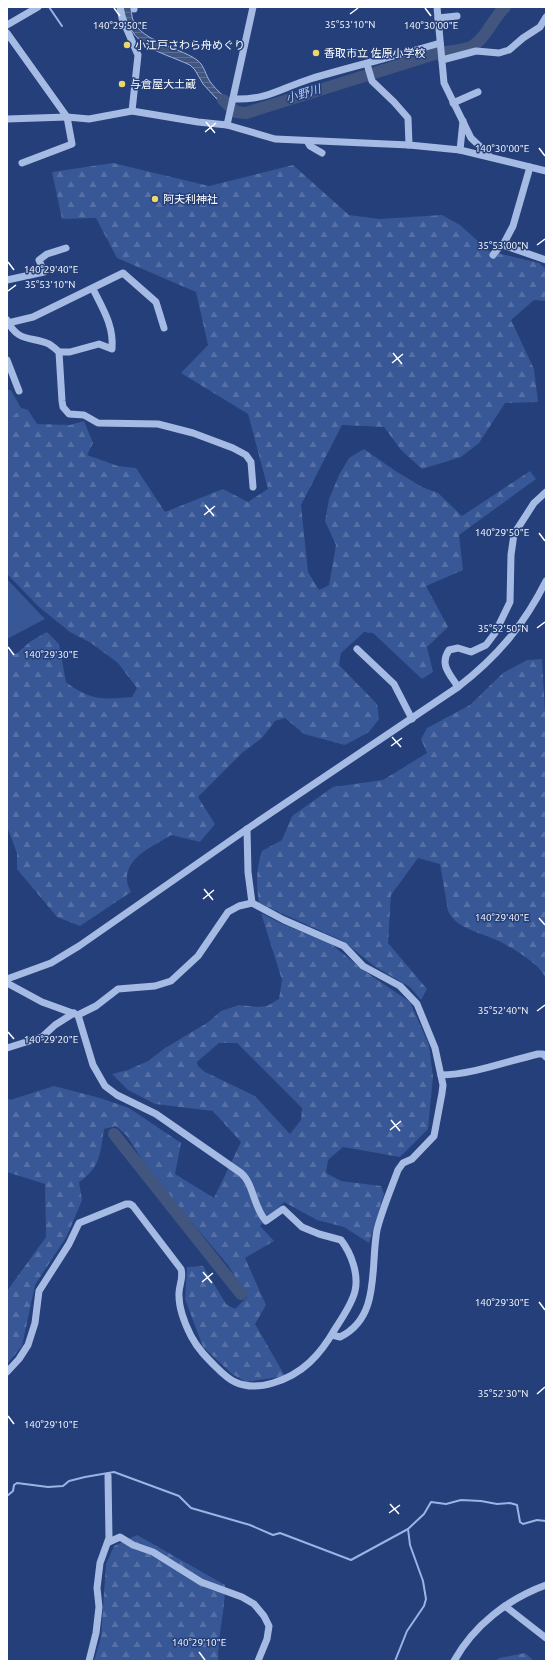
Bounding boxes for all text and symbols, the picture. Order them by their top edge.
text: 35°53'10"N [325,19,375,30]
text: 140°29'50"E [93,20,148,31]
text: 140°30'00"E [404,20,459,31]
place label: 小江戸さわら舟めぐり [135,39,245,51]
marker: 小江戸さわら舟めぐり [122,40,132,50]
place label: 香取市立 佐原小学校 [324,47,426,59]
marker: 香取市立 佐原小学校 [311,48,321,58]
place label: 与倉屋大土蔵 [130,78,196,90]
marker: 与倉屋大土蔵 [117,79,127,89]
water label: 小野川 [284,81,324,105]
text: 140°30'00"E [475,143,530,154]
place label: 阿夫利神社 [163,193,218,205]
marker: 阿夫利神社 [150,194,160,204]
text: 35°53'00"N [478,240,528,251]
text: 140°29'40"E [24,264,79,275]
text: 35°53'10"N [25,279,75,290]
text: 140°29'50"E [475,527,530,538]
text: 35°52'50"N [478,623,528,634]
text: 140°29'30"E [24,649,79,660]
text: 140°29'40"E [475,912,530,923]
text: 35°52'40"N [478,1005,528,1016]
text: 140°29'20"E [24,1034,79,1045]
text: 140°29'30"E [475,1297,530,1308]
text: 35°52'30"N [478,1388,528,1399]
text: 140°29'10"E [24,1419,79,1430]
text: 140°29'10"E [172,1637,227,1648]

